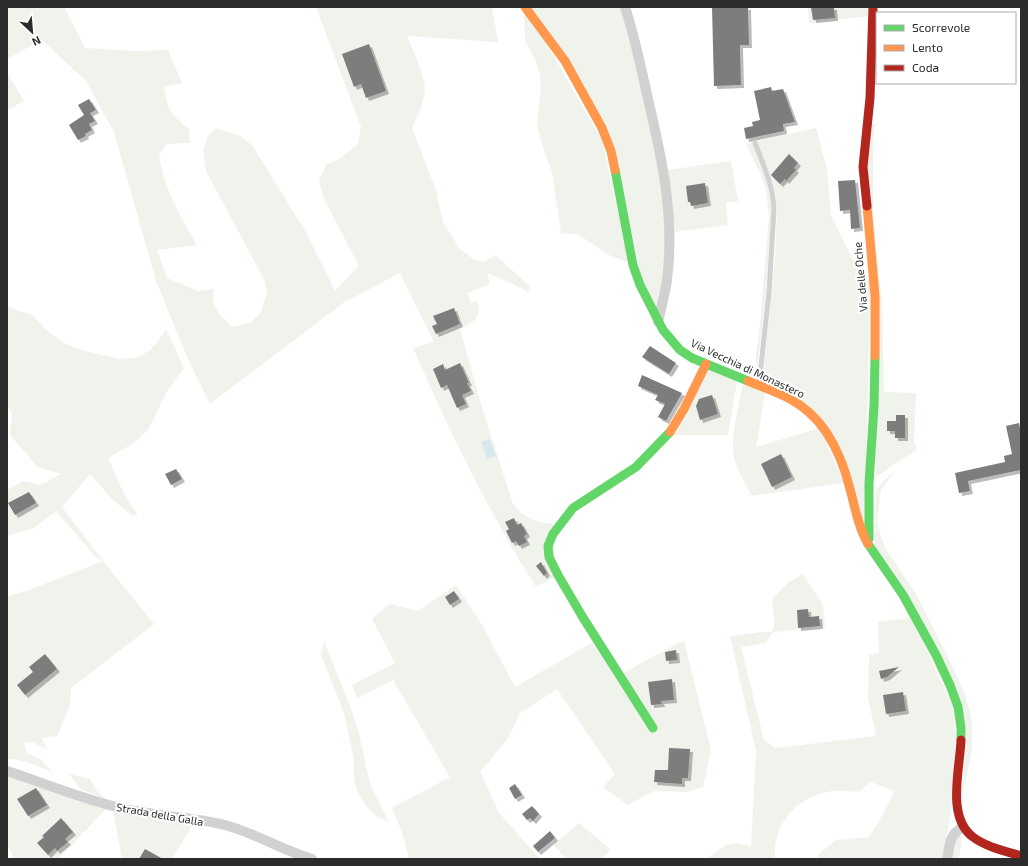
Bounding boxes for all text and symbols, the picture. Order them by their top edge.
north arrow [12,12,52,52]
legend [876,12,1016,84]
text: Scorrevole [912,20,970,34]
text: N [30,34,43,49]
text: Lento [912,40,943,54]
text: Coda [912,60,939,74]
street label: Via delle Oche [850,241,870,312]
street label: Via Vecchia di Monastero [689,336,807,400]
street label: Strada della Galla [115,800,205,828]

